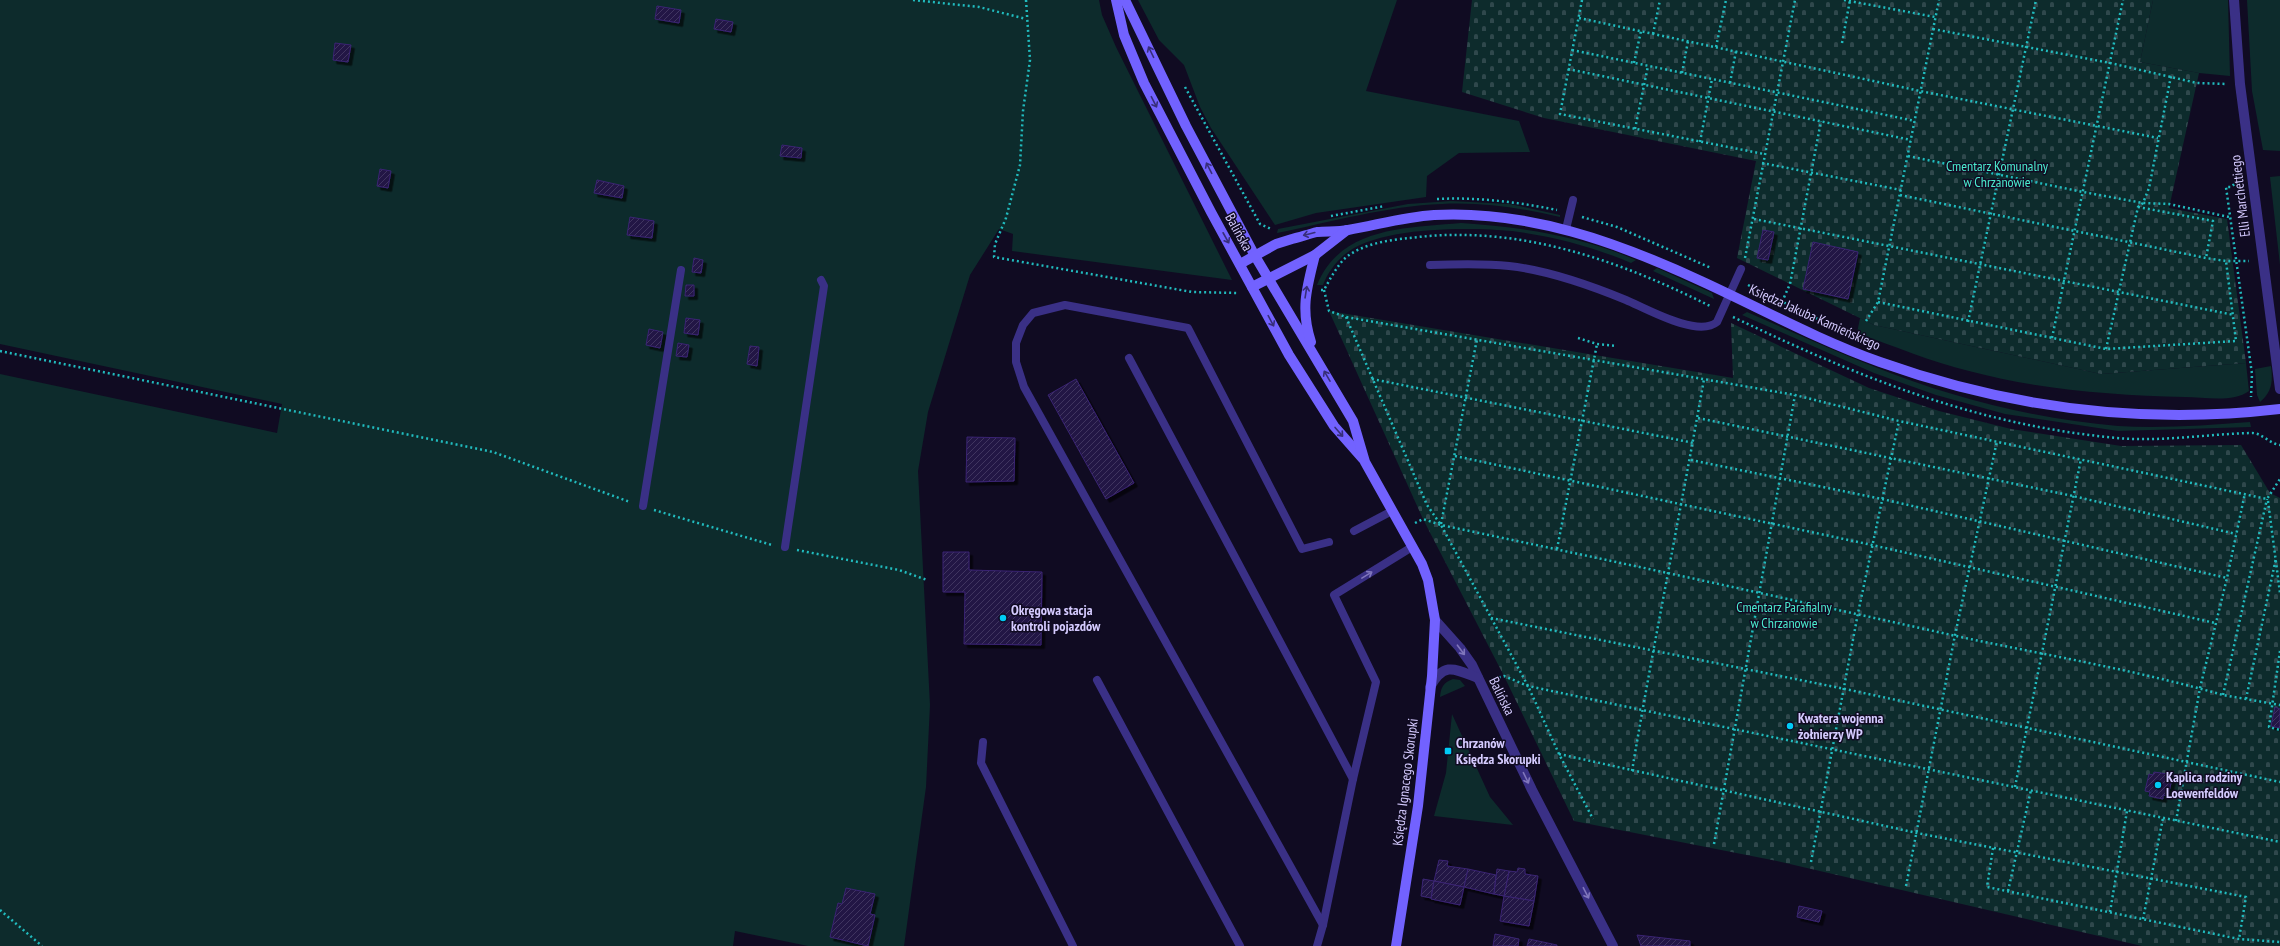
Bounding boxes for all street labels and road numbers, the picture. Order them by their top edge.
street label: Elli Marchettiego [2226,154,2254,238]
street label: Balińska [1221,210,1257,254]
street label: Księdza Jakuba Kamieńskiego [1746,280,1884,354]
street label: Balińska [1485,674,1519,718]
street label: Księdza Ignacego Skorupki [1388,717,1422,847]

